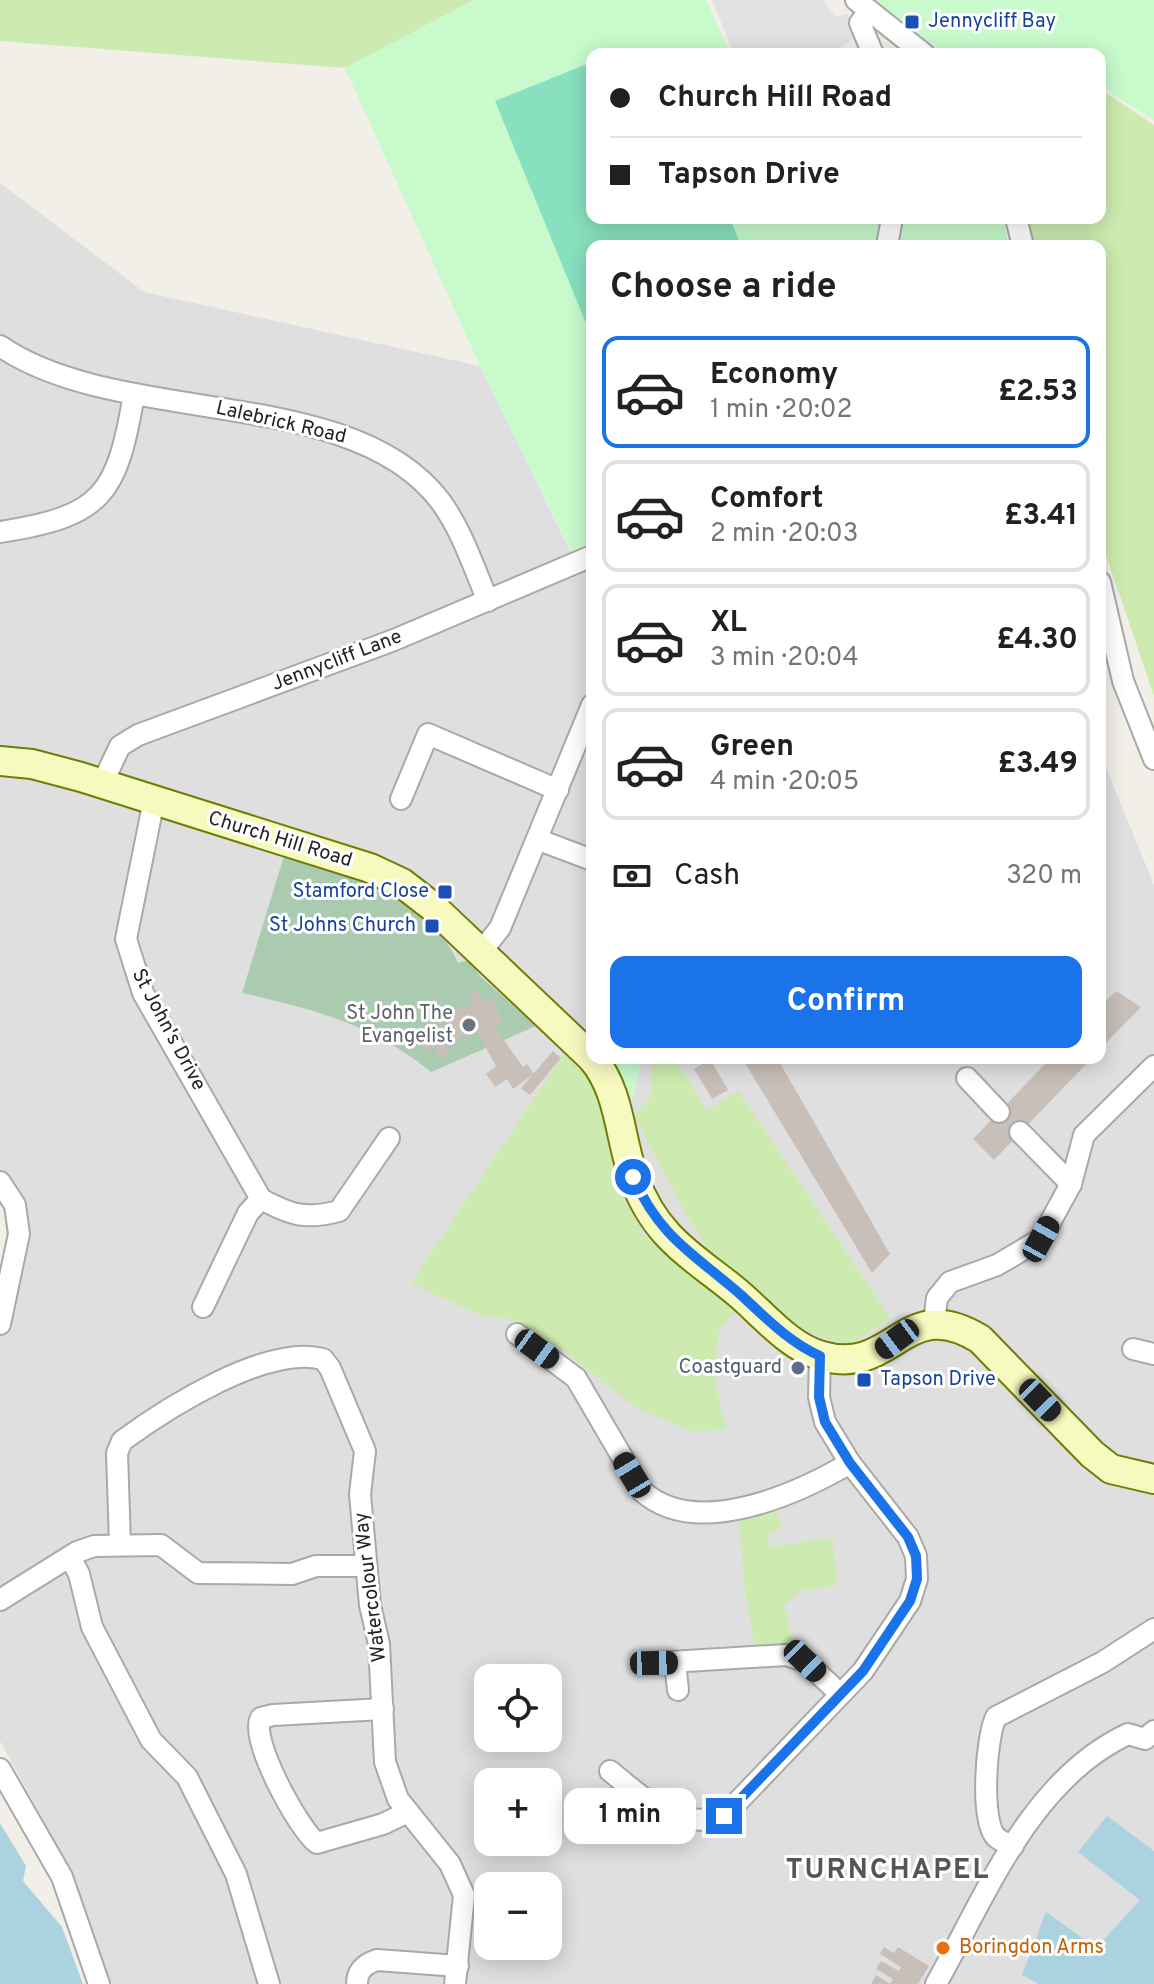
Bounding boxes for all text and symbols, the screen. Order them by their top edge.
place label: Jennycliff Bay [928,9,1056,35]
marker: Jennycliff Bay [903,13,921,31]
text: Church Hill Road [658,80,892,117]
text: Tapson Drive [658,157,840,194]
text: Choose a ride [610,265,836,311]
icon: car [614,356,686,428]
text: Economy [710,357,838,394]
text: £2.53 [998,374,1078,411]
text: 1 min · 20:02 [710,394,852,427]
street label: Lalebrick Road [213,395,349,451]
icon: car [614,480,686,552]
text: Comfort [710,481,823,518]
text: £3.41 [1004,498,1078,535]
text: 2 min · 20:03 [710,518,858,551]
icon: car [614,604,686,676]
text: XL [710,605,747,642]
text: £4.30 [996,622,1078,659]
street label: Jennycliff Lane [268,624,406,698]
text: 3 min · 20:04 [710,642,859,675]
icon: car [614,728,686,800]
text: Green [710,729,794,766]
text: £3.49 [998,746,1078,783]
text: 4 min · 20:05 [710,766,859,799]
street label: Church Hill Road [205,806,355,874]
icon: cash [610,854,654,898]
text: Cash [674,858,740,895]
text: 320 m [1006,860,1082,893]
place label: Stamford Close [293,879,429,905]
marker: Stamford Close [436,883,454,901]
place label: St Johns Church [269,913,416,939]
marker: St Johns Church [423,917,441,935]
button: Confirm [610,956,1082,1048]
street label: St John's Drive [125,964,211,1096]
place label: St John The Evangelist [346,1001,453,1050]
marker: St John The Evangelist [460,1016,478,1034]
route start [615,1159,651,1195]
car [1019,1212,1063,1266]
car [871,1315,923,1363]
car [511,1325,563,1373]
place label: Coastguard [679,1355,782,1381]
marker: Coastguard [789,1359,807,1377]
place label: Tapson Drive [880,1367,996,1393]
marker: Tapson Drive [855,1371,873,1389]
car [1015,1374,1065,1426]
car [609,1448,655,1502]
street label: Watercolour Way [349,1511,393,1663]
car [779,1636,831,1686]
car [630,1651,678,1675]
map controls [474,1664,562,1960]
button: locate [474,1664,562,1752]
button: + [474,1768,562,1856]
callout: 1 min [564,1788,696,1844]
route end [706,1798,742,1834]
text: 1 min [599,1799,661,1832]
district label: TURNCHAPEL [786,1853,990,1889]
button: − [474,1872,562,1960]
place label: Boringdon Arms [959,1935,1104,1961]
marker: Boringdon Arms [934,1939,952,1957]

